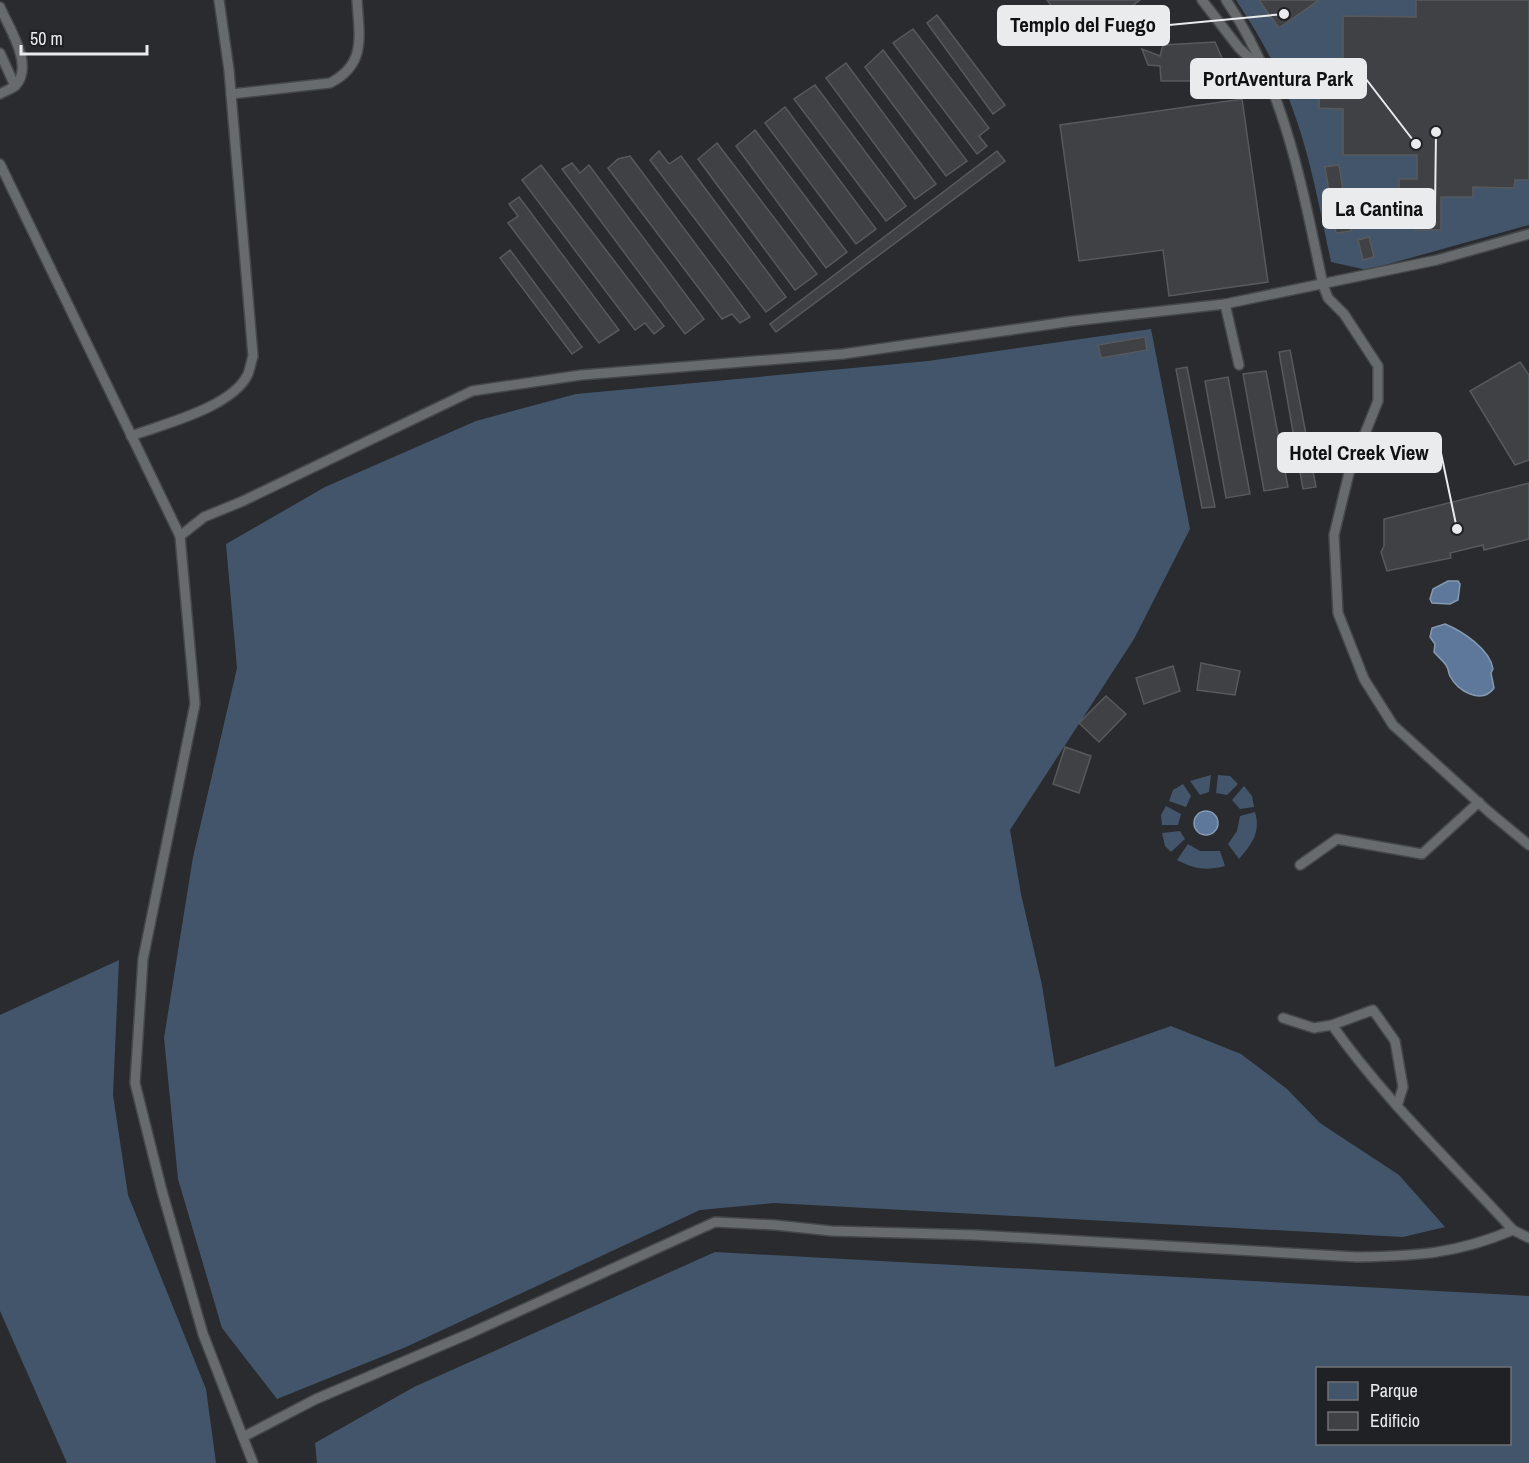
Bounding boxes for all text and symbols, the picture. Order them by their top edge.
callout: Templo del Fuego [998,6,1169,45]
text: Templo del Fuego [1010,10,1156,39]
scale bar [21,18,147,56]
text: 50 m [30,26,63,51]
callout: PortAventura Park [1191,59,1366,98]
text: PortAventura Park [1203,64,1354,93]
callout: La Cantina [1323,189,1435,228]
text: La Cantina [1335,194,1423,223]
callout: Hotel Creek View [1278,433,1441,472]
text: Hotel Creek View [1289,438,1429,467]
legend [1316,1367,1511,1445]
text: Parque [1370,1378,1418,1403]
text: Edificio [1370,1408,1420,1433]

